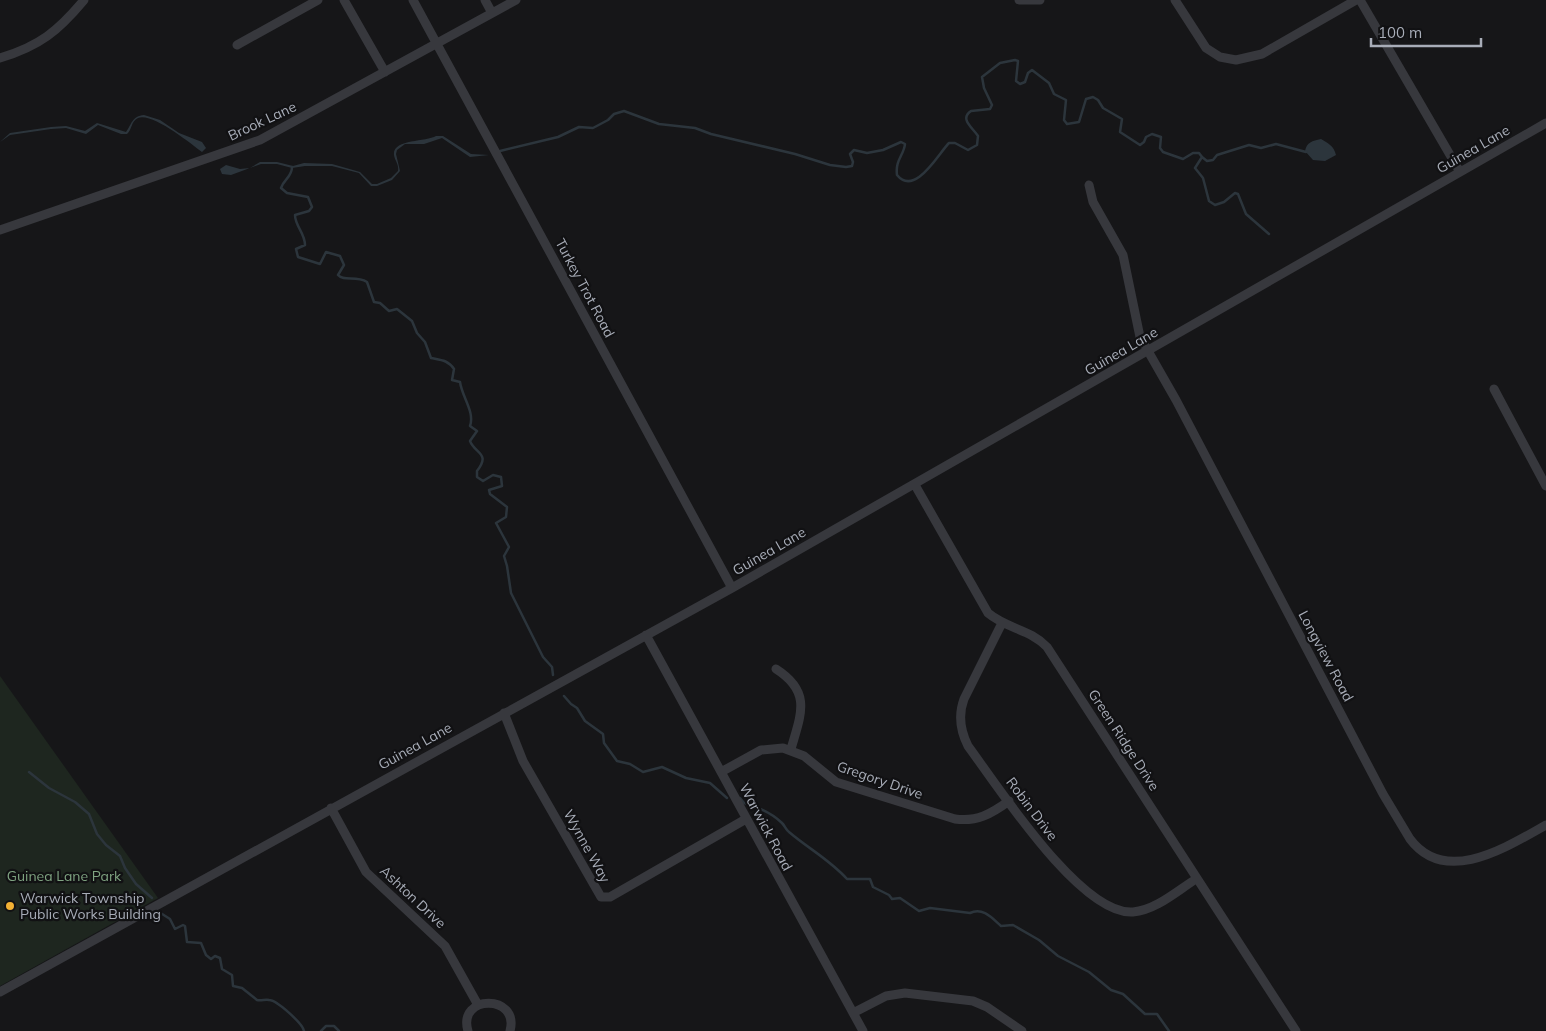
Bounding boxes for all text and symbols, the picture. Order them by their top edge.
scale bar [1371,15,1481,47]
text: 100 m [1378,23,1422,42]
street label: Brook Lane [225,97,299,145]
street label: Guinea Lane [1433,121,1513,177]
street label: Turkey Trot Road [551,235,619,341]
street label: Guinea Lane [1081,323,1161,379]
street label: Guinea Lane [729,523,809,579]
street label: Longview Road [1294,607,1358,705]
street label: Green Ridge Drive [1085,686,1163,794]
street label: Guinea Lane [375,718,455,774]
street label: Gregory Drive [835,757,925,803]
street label: Robin Drive [1002,774,1062,844]
street label: Warwick Road [735,780,797,874]
street label: Wynne Way [560,806,615,886]
street label: Ashton Drive [376,862,450,932]
park label: Guinea Lane Park [7,867,122,885]
place label: Warwick Township Public Works Building [20,889,161,923]
marker: Warwick Township Public Works Building [4,900,16,912]

